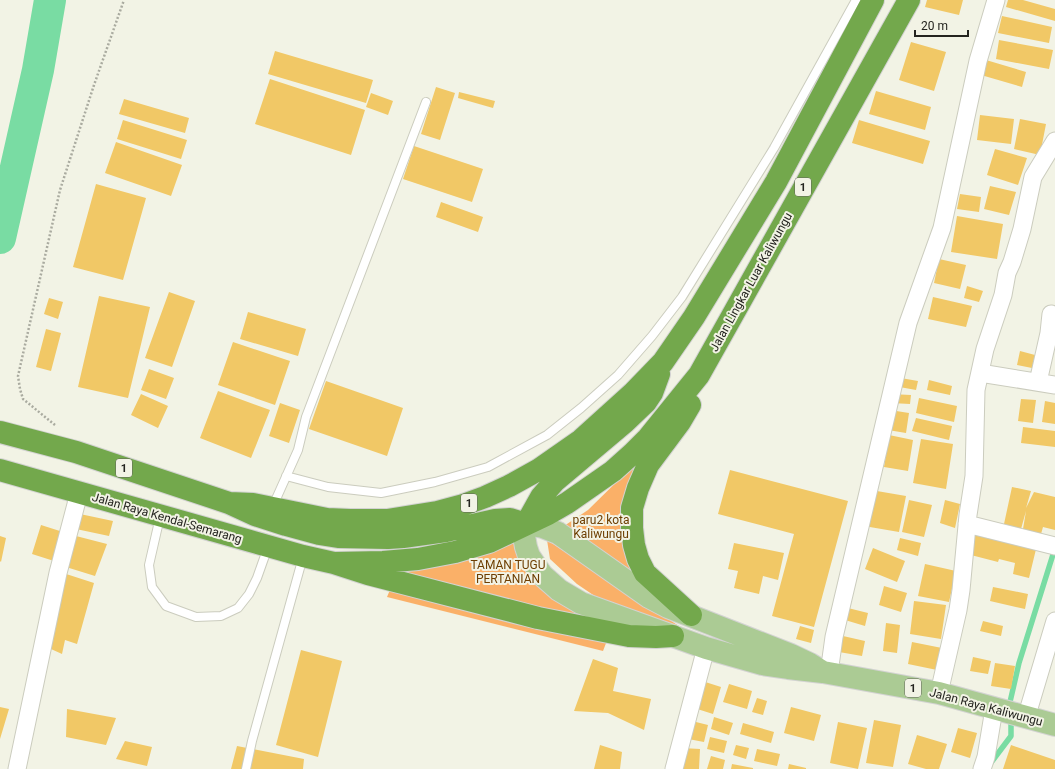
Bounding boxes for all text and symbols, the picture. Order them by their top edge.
scale bar [915,12,968,38]
text: 20 m [921,19,948,33]
road number: 1 [795,178,811,196]
street label: Jalan Lingkar Luar Kaliwungu [707,210,795,354]
road number: 1 [116,459,132,477]
street label: Jalan Raya Kendal-Semarang [90,490,244,546]
road number: 1 [461,494,477,512]
park label: paru2 kota Kaliwungu [572,513,630,541]
park label: TAMAN TUGU PERTANIAN [470,558,546,586]
road number: 1 [905,679,921,697]
street label: Jalan Raya Kaliwungu [928,685,1044,729]

